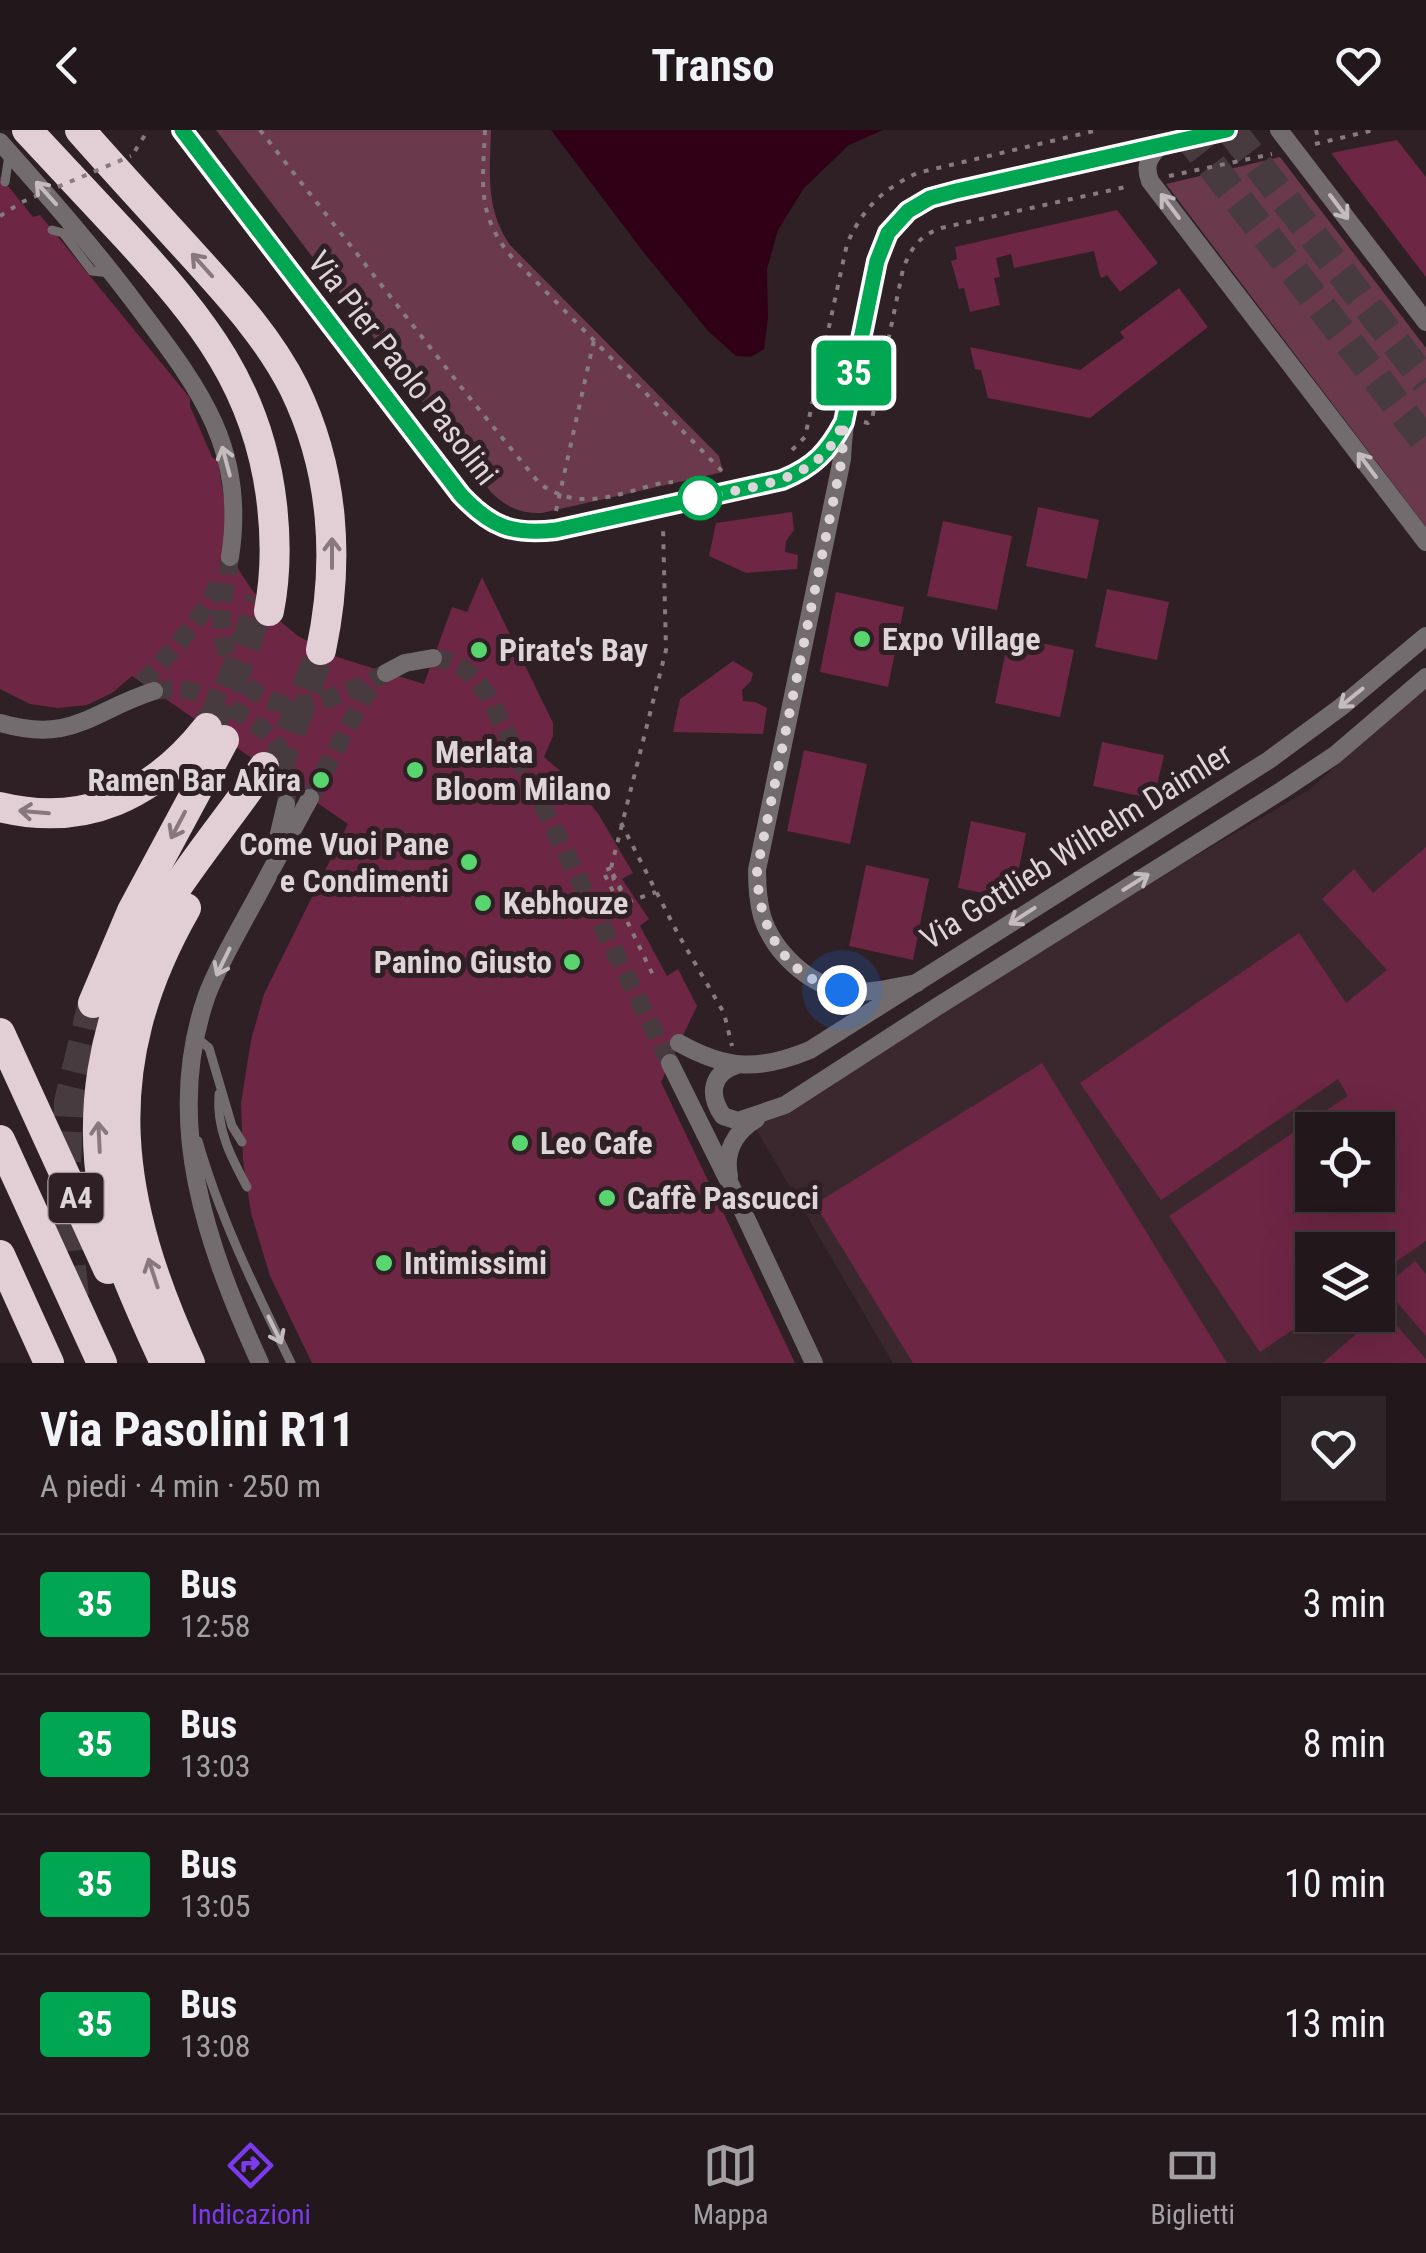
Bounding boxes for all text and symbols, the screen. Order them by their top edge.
icon: back [40,38,95,93]
icon: heart [1331,38,1386,93]
text: Transo [651,39,775,92]
one-way arrow [35,181,58,206]
one-way arrow [1328,193,1349,220]
one-way arrow [1159,194,1181,220]
street label: Via Pier Paolo Pasolini [300,244,506,492]
one-way arrow [191,253,214,278]
line badge: 35 [809,340,899,406]
text: 35 [836,353,872,394]
one-way arrow [215,445,234,477]
one-way arrow [1356,452,1377,479]
unlabelled marker [679,477,721,519]
one-way arrow [322,538,342,570]
place label: Expo Village [882,620,1040,658]
marker: Expo Village [851,628,873,650]
place label: Pirate's Bay [499,631,648,669]
marker: Pirate's Bay [468,639,490,661]
one-way arrow [1339,687,1365,709]
place label: Merlata Bloom Milano [435,733,611,808]
street label: Via Gottlieb Wilhelm Daimler [913,734,1239,958]
marker: Merlata Bloom Milano [404,759,426,781]
place label: Ramen Bar Akira [87,761,301,799]
marker: Ramen Bar Akira [310,769,332,791]
one-way arrow [18,802,50,821]
one-way arrow [168,810,187,840]
place label: Come Vuoi Pane e Condimenti [239,825,449,900]
marker: Come Vuoi Pane e Condimenti [458,851,480,873]
one-way arrow [1121,872,1150,892]
place label: Kebhouze [503,884,628,922]
marker: Kebhouze [472,892,494,914]
one-way arrow [1008,906,1037,927]
place label: Panino Giusto [374,943,552,981]
one-way arrow [212,946,231,976]
marker: Panino Giusto [561,951,583,973]
your location [817,965,867,1015]
map controls [1295,1112,1395,1332]
button: locate [1295,1112,1395,1212]
one-way arrow [89,1121,108,1153]
place label: Leo Cafe [540,1124,653,1162]
marker: Leo Cafe [509,1132,531,1154]
road number: A4 [48,1173,104,1223]
place label: Caffè Pascucci [627,1179,819,1217]
marker: Caffè Pascucci [596,1187,618,1209]
button: layers [1295,1232,1395,1332]
place label: Intimissimi [404,1244,547,1282]
marker: Intimissimi [373,1252,395,1274]
one-way arrow [143,1257,161,1289]
one-way arrow [266,1314,285,1344]
button: heart [1281,1396,1386,1501]
text: Via Pasolini R11 [40,1401,355,1458]
text: A piedi · 4 min · 250 m [40,1467,321,1505]
text: Bus [180,1563,237,1607]
text: 3 min [1303,1582,1386,1626]
text: 35 [77,1584,113,1625]
text: 12:58 [180,1607,251,1645]
text: Bus [180,1703,237,1747]
text: 8 min [1303,1722,1386,1766]
text: 35 [77,1724,113,1765]
text: 13:03 [180,1747,251,1785]
text: Bus [180,1843,237,1887]
text: 10 min [1284,1862,1386,1906]
text: 35 [77,1864,113,1905]
text: 13:05 [180,1887,251,1925]
text: Bus [180,1983,237,2027]
text: 13 min [1284,2002,1386,2046]
text: 35 [77,2004,113,2045]
text: 13:08 [180,2027,251,2065]
tab: Indicazioni [191,2138,311,2231]
tab: Mappa [693,2138,769,2231]
tab: Biglietti [1151,2138,1235,2231]

